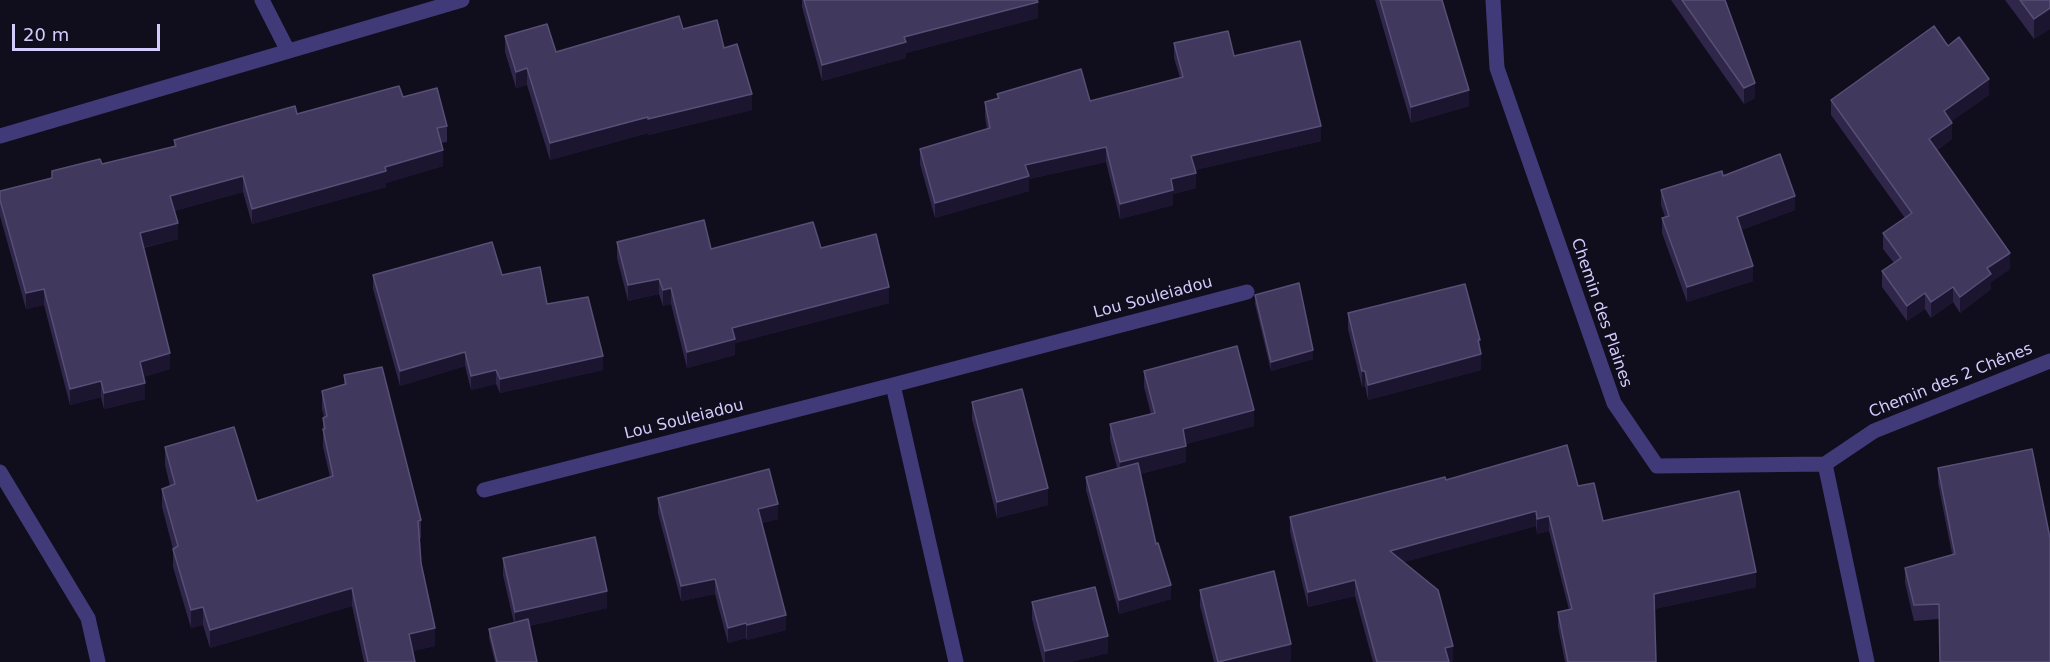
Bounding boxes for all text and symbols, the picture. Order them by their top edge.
scale bar [15,12,164,50]
text: 20 m [23,24,69,45]
street label: Chemin des Plaines [1566,236,1636,390]
street label: Lou Souleiadou [1091,273,1215,323]
street label: Chemin des 2 Chênes [1866,339,2036,423]
street label: Lou Souleiadou [622,396,746,444]

